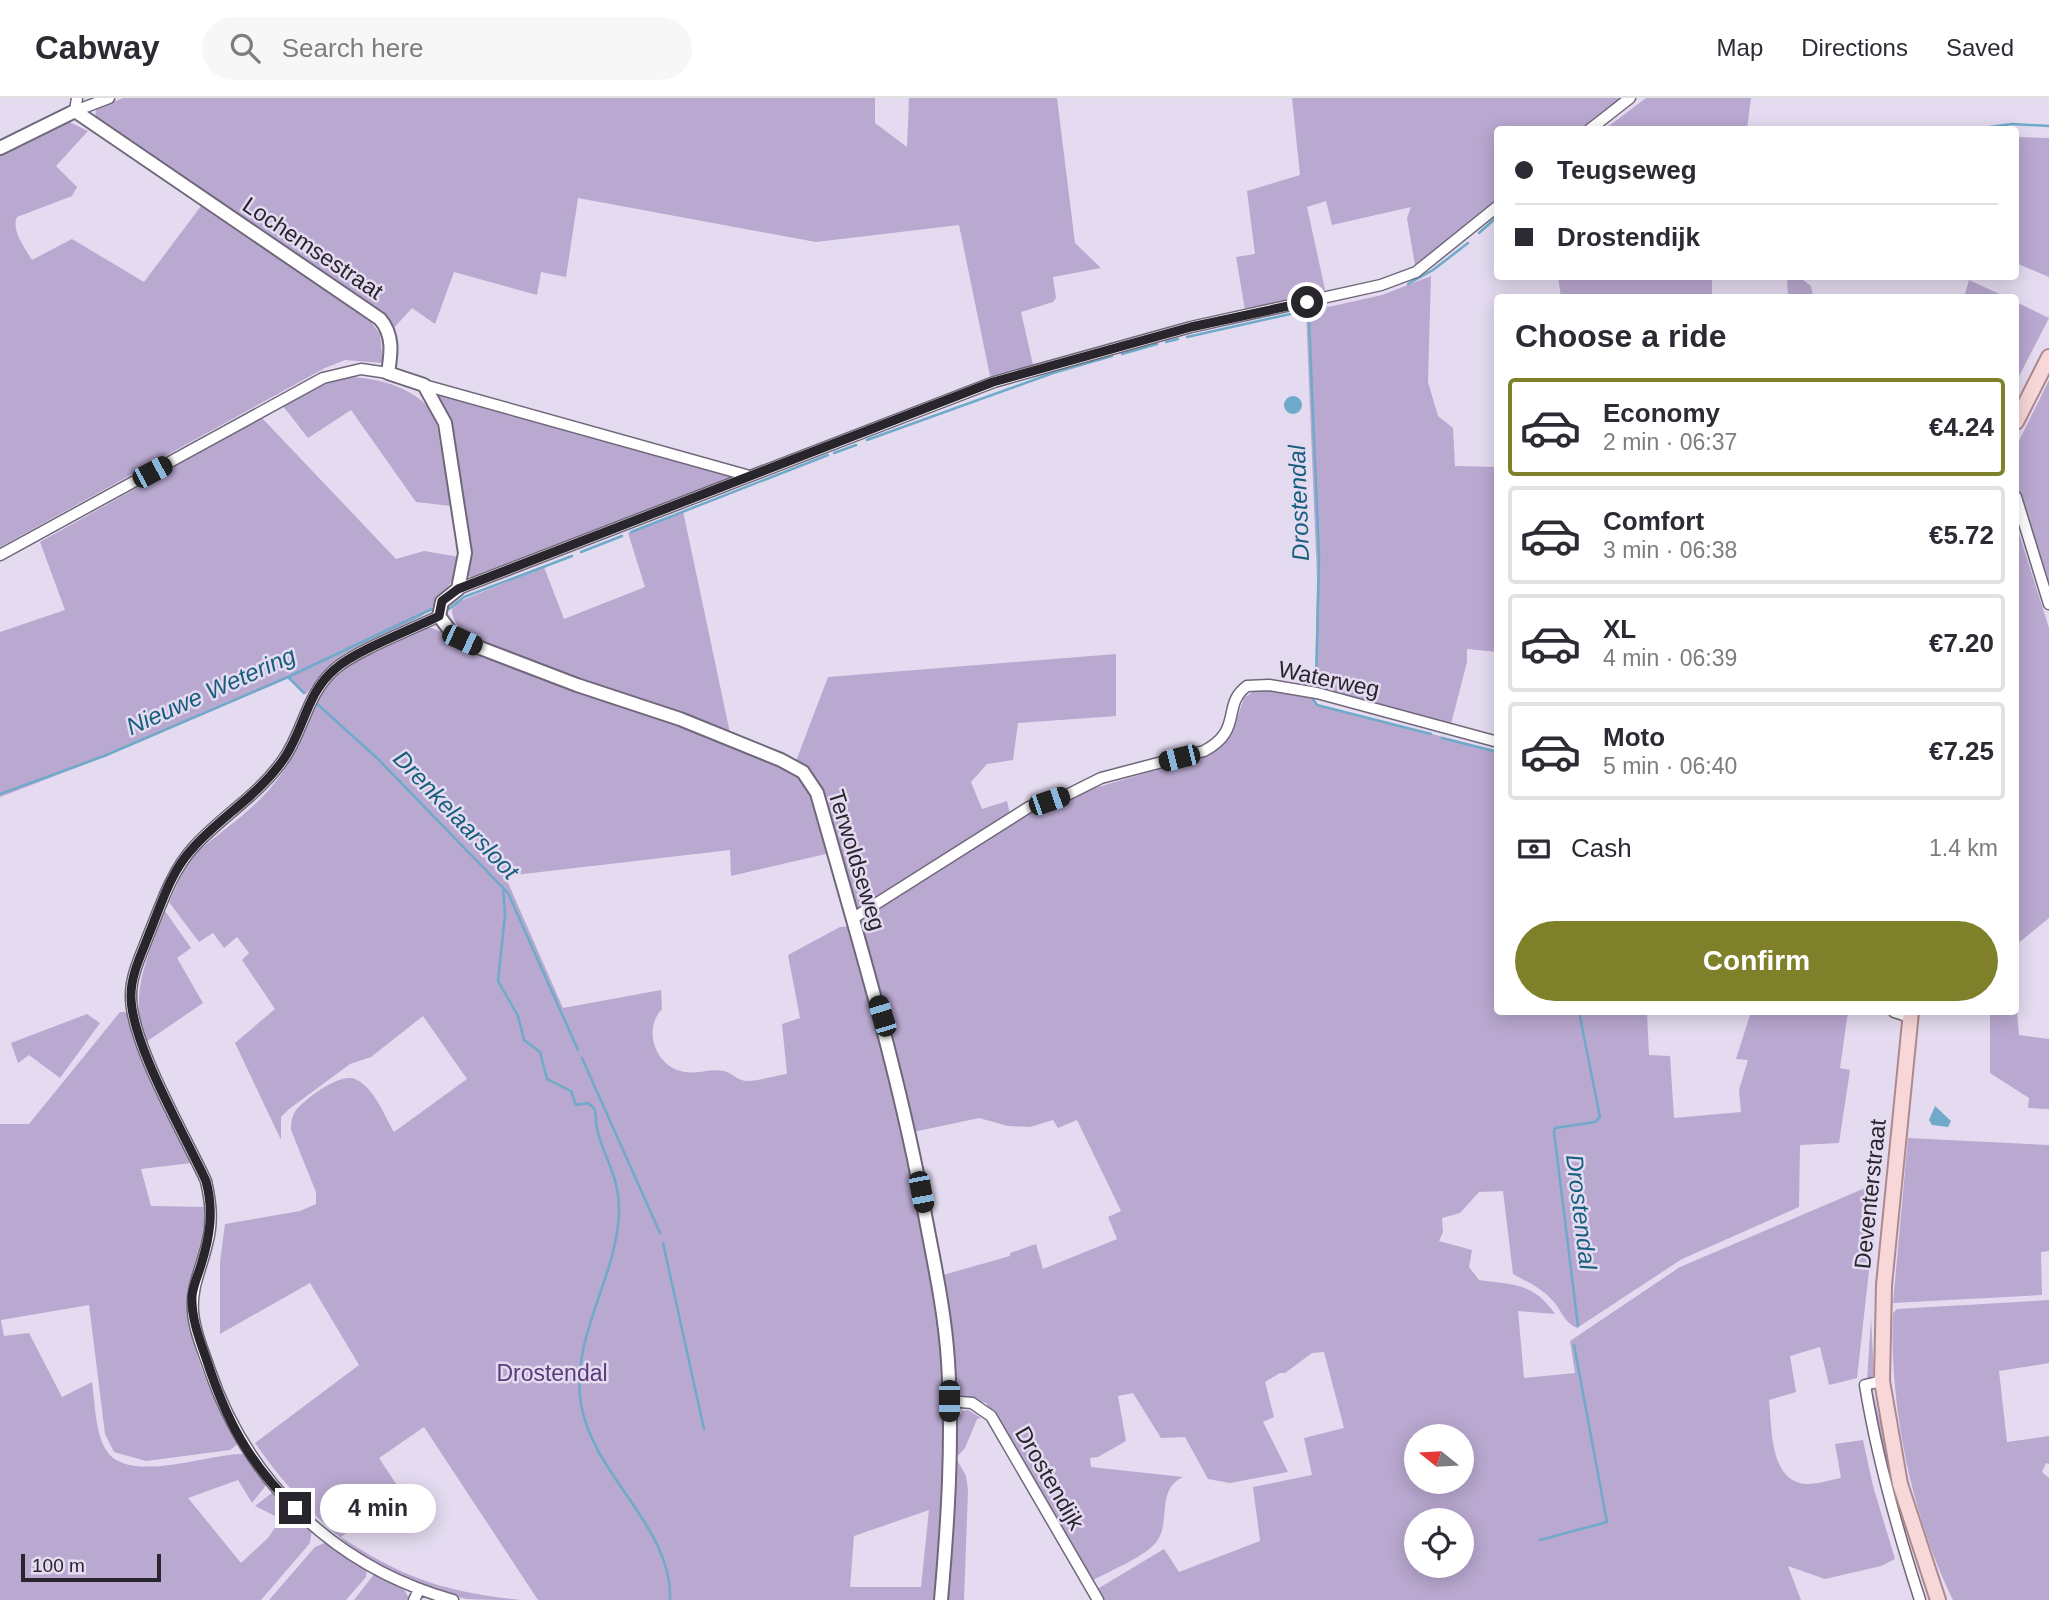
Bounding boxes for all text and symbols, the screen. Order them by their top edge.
search box [202,17,692,80]
text: Cabway [35,29,160,66]
icon: search [226,29,264,67]
text: Search here [282,33,423,63]
text: Map [1717,34,1763,61]
text: Directions [1801,34,1908,61]
text: Saved [1946,34,2014,61]
text: Teugseweg [1557,155,1697,185]
street label: Lochemsestraat [238,191,389,305]
text: Drostendijk [1557,222,1700,252]
route start [1291,286,1323,318]
text: Choose a ride [1515,318,1727,354]
icon: car [1519,396,1582,459]
text: Economy [1603,398,1720,428]
text: €4.24 [1929,412,1994,442]
text: 2 min · 06:37 [1603,429,1737,455]
water label: Drostendal [1283,444,1314,561]
car [129,453,176,491]
icon: car [1519,504,1582,567]
text: Comfort [1603,506,1704,536]
text: €5.72 [1929,520,1994,550]
text: 3 min · 06:38 [1603,537,1737,563]
icon: car [1519,612,1582,675]
text: XL [1603,614,1636,644]
car [439,622,486,658]
text: €7.20 [1929,628,1994,658]
water label: Nieuwe Wetering [122,641,300,740]
text: 4 min · 06:39 [1603,645,1737,671]
street label: Waterweg [1276,656,1382,702]
icon: car [1519,720,1582,783]
text: Moto [1603,722,1665,752]
text: €7.25 [1929,736,1994,766]
car [1157,743,1202,773]
water label: Drenkelaarsloot [388,745,525,885]
text: 5 min · 06:40 [1603,753,1737,779]
car [1026,784,1073,818]
street label: Terwoldseweg [823,787,891,933]
icon: cash [1515,830,1553,868]
text: Cash [1571,833,1632,863]
text: 1.4 km [1929,835,1998,861]
button: Confirm [1515,921,1998,1001]
car [866,993,899,1039]
street label: Deventerstraat [1849,1117,1891,1270]
water label: Drostendal [1561,1153,1602,1272]
car [907,1169,936,1215]
park label: Drostendal [496,1360,608,1386]
car [939,1380,960,1422]
street label: Drostendijk [1010,1422,1090,1535]
north arrow [1404,1424,1474,1494]
map controls [1404,1424,1474,1578]
callout: 4 min [320,1484,435,1532]
route end [279,1492,311,1524]
text: 4 min [348,1495,408,1521]
button: locate [1404,1508,1474,1578]
scale bar [21,1551,161,1583]
text: 100 m [32,1555,85,1576]

